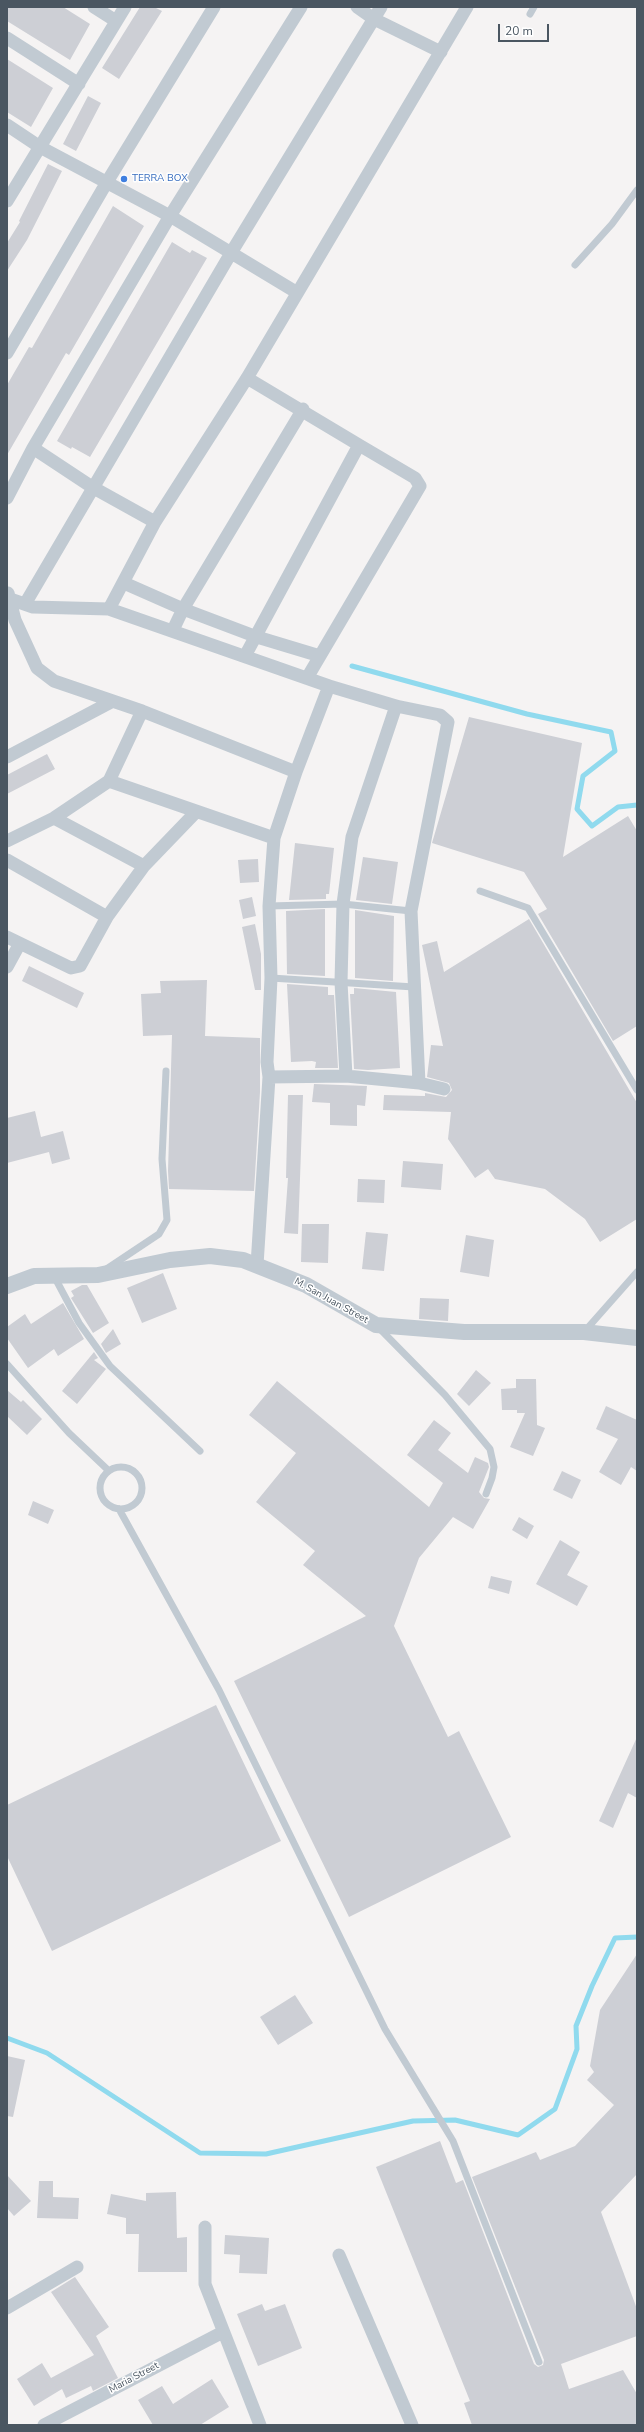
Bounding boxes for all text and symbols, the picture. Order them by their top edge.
scale bar [500,16,551,42]
text: 20 m [505,23,533,39]
place label: TERRA BOX [132,173,188,185]
marker: TERRA BOX [119,174,129,184]
street label: M. San Juan Street [292,1276,370,1326]
street label: Maria Street [107,2360,161,2396]

